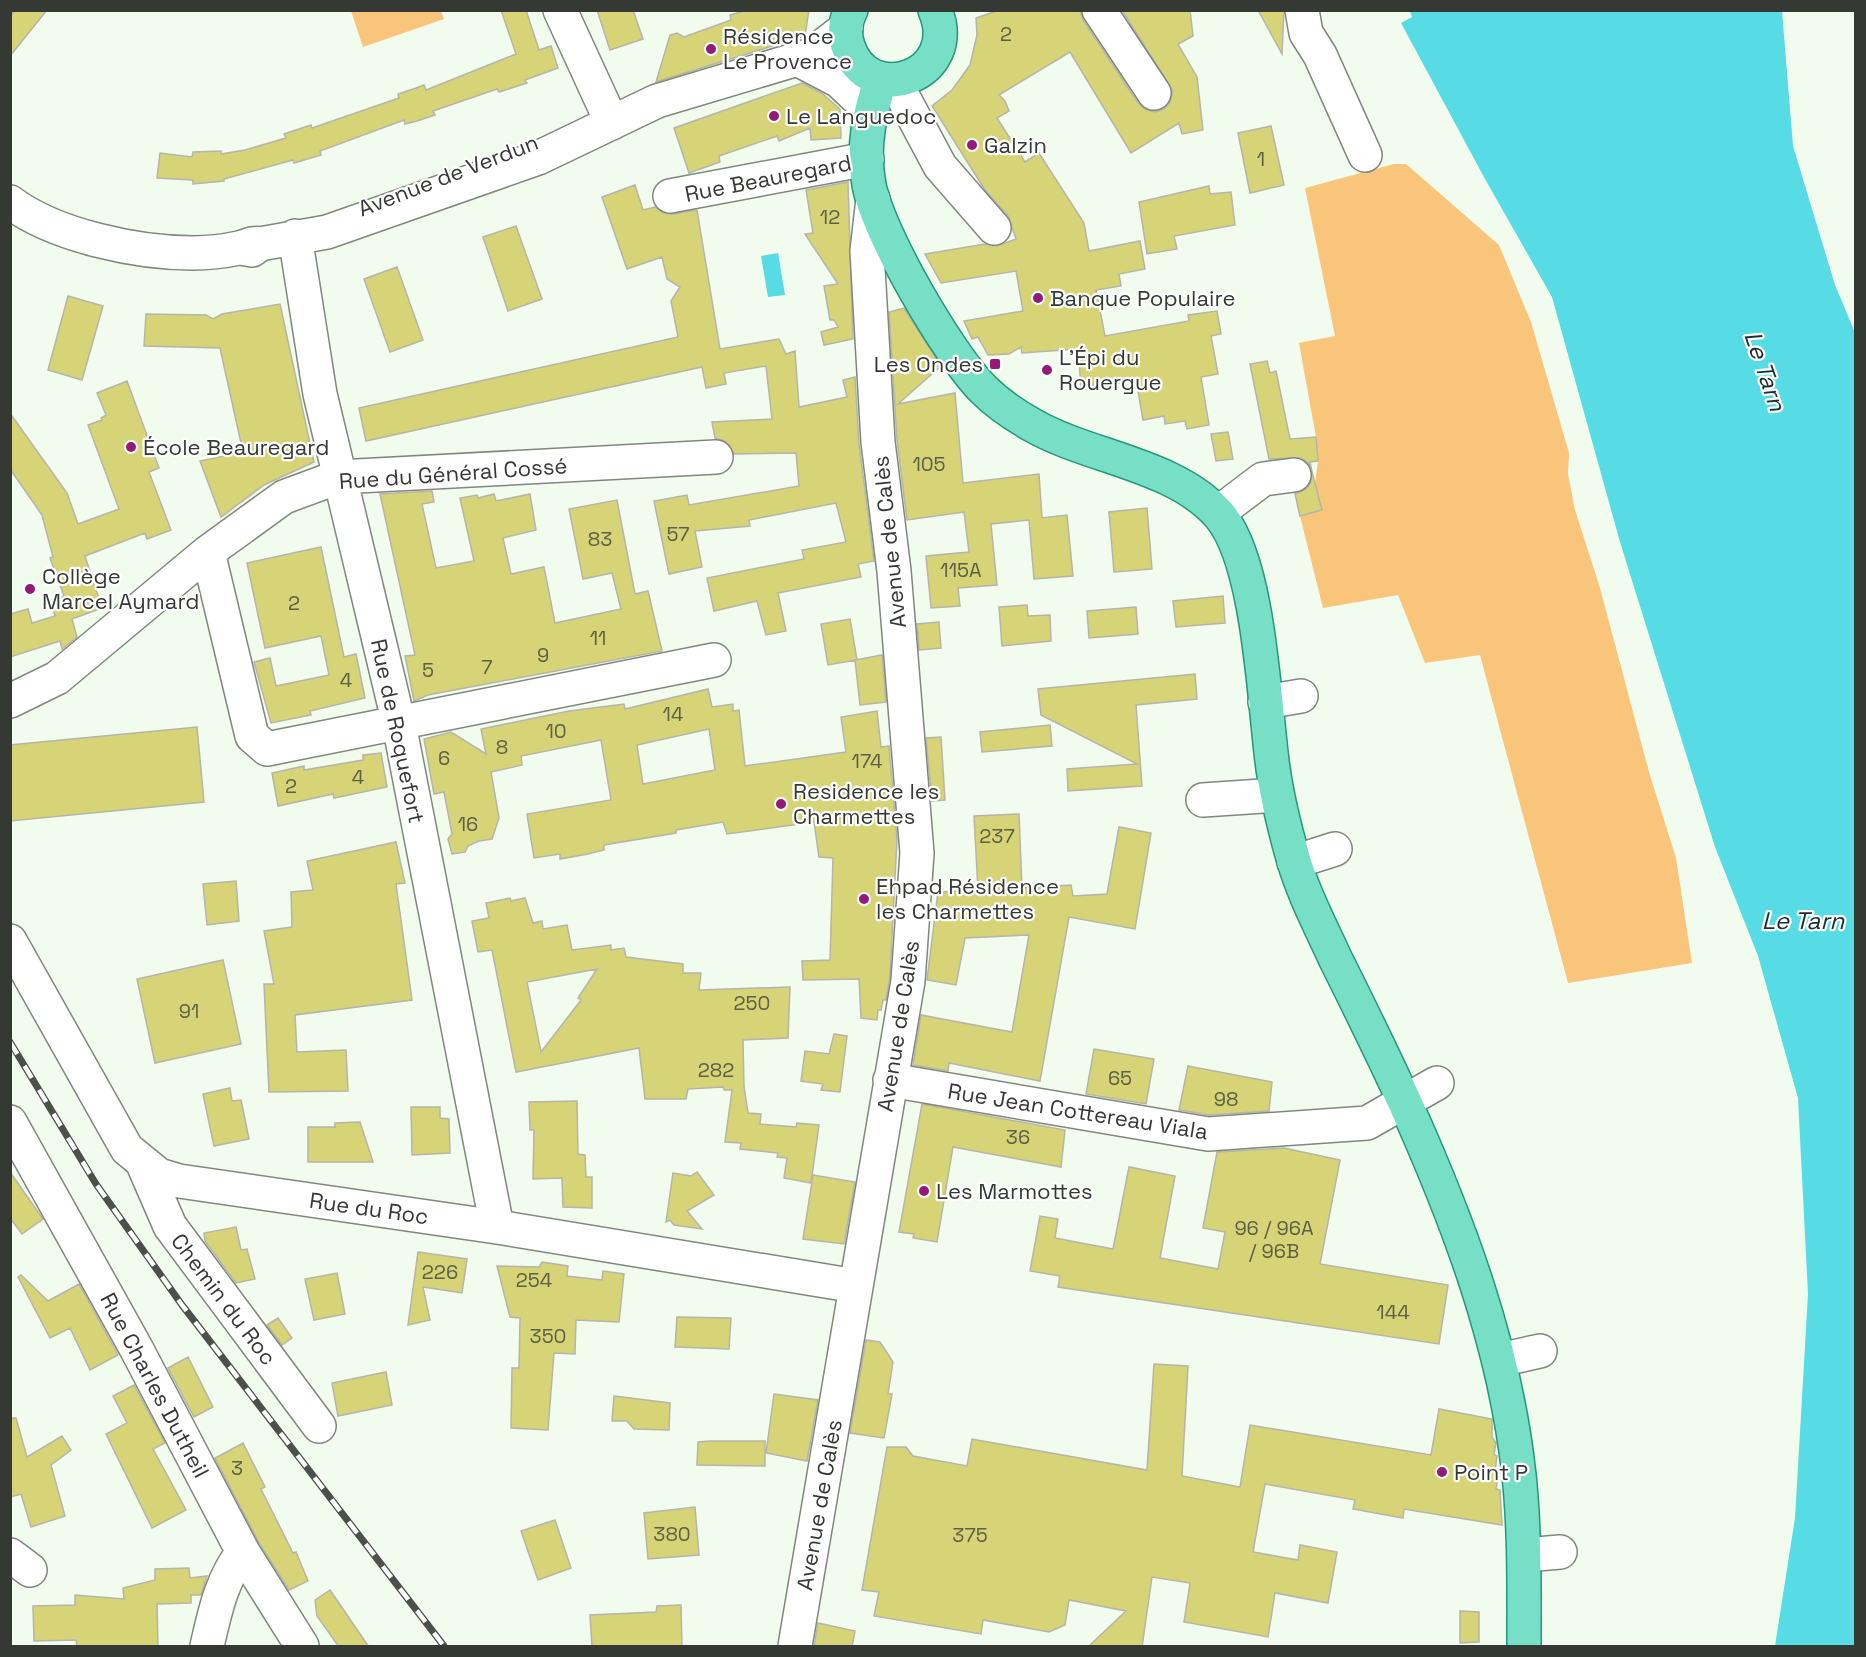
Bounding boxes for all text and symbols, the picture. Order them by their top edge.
house number: 2 [1000,21,1012,47]
place label: Résidence Le Provence [723,22,852,75]
marker: Résidence Le Provence [704,42,718,56]
place label: Le Languedoc [786,102,936,130]
marker: Le Languedoc [767,109,781,123]
street label: Avenue de Verdun [354,128,542,222]
place label: Galzin [984,131,1047,159]
marker: Galzin [965,138,979,152]
house number: 1 [1257,146,1265,172]
street label: Rue Beauregard [682,148,854,208]
house number: 12 [820,204,840,230]
place label: Banque Populaire [1050,284,1235,312]
marker: Banque Populaire [1031,291,1045,305]
water label: Le Tarn [1737,327,1794,416]
place label: L'Épi du Rouergue [1059,343,1161,396]
place label: Les Ondes [874,350,983,378]
marker: Les Ondes [988,357,1002,371]
marker: L'Épi du Rouergue [1040,363,1054,377]
place label: École Beauregard [143,433,329,461]
marker: École Beauregard [124,440,138,454]
street label: Rue du Général Cossé [338,451,568,495]
house number: 105 [912,451,946,477]
street label: Avenue de Calès [866,455,912,629]
house number: 57 [666,521,690,547]
house number: 83 [588,526,612,552]
house number: 115A [940,557,982,583]
place label: Collège Marcel Aymard [42,562,199,615]
marker: Collège Marcel Aymard [23,582,37,596]
house number: 2 [288,590,300,616]
house number: 11 [590,625,606,651]
street label: Rue de Roquefort [365,636,431,826]
house number: 9 [537,642,549,668]
house number: 7 [481,654,493,680]
house number: 5 [422,657,434,683]
house number: 4 [340,667,352,693]
house number: 14 [663,701,683,727]
house number: 10 [545,718,567,744]
house number: 8 [496,734,508,760]
house number: 6 [438,745,450,771]
house number: 174 [852,748,882,774]
house number: 4 [352,764,364,790]
house number: 2 [285,773,297,799]
place label: Residence les Charmettes [793,777,939,830]
marker: Residence les Charmettes [774,797,788,811]
house number: 16 [458,811,478,837]
house number: 237 [979,823,1015,849]
place label: Ehpad Résidence les Charmettes [876,872,1059,925]
marker: Ehpad Résidence les Charmettes [857,892,871,906]
water label: Le Tarn [1762,905,1845,936]
street label: Avenue de Calès [871,938,925,1114]
house number: 250 [734,990,770,1016]
house number: 91 [179,998,199,1024]
house number: 282 [698,1057,734,1083]
house number: 65 [1108,1065,1132,1091]
street label: Rue Jean Cottereau Viala [946,1077,1210,1145]
house number: 98 [1214,1086,1238,1112]
house number: 36 [1006,1124,1030,1150]
place label: Les Marmottes [936,1177,1093,1205]
marker: Les Marmottes [917,1184,931,1198]
street label: Rue du Roc [308,1186,430,1230]
house number: 96 / 96A / 96B [1234,1215,1314,1264]
street label: Chemin du Roc [165,1227,283,1371]
house number: 226 [422,1259,458,1285]
house number: 254 [516,1267,552,1293]
street label: Rue Charles Dutheil [94,1288,216,1482]
house number: 144 [1376,1299,1410,1325]
house number: 350 [530,1323,566,1349]
street label: Avenue de Calès [790,1417,848,1593]
house number: 3 [231,1455,243,1481]
place label: Point P [1454,1458,1528,1486]
marker: Point P [1435,1465,1449,1479]
house number: 380 [653,1521,691,1547]
house number: 375 [952,1522,988,1548]

